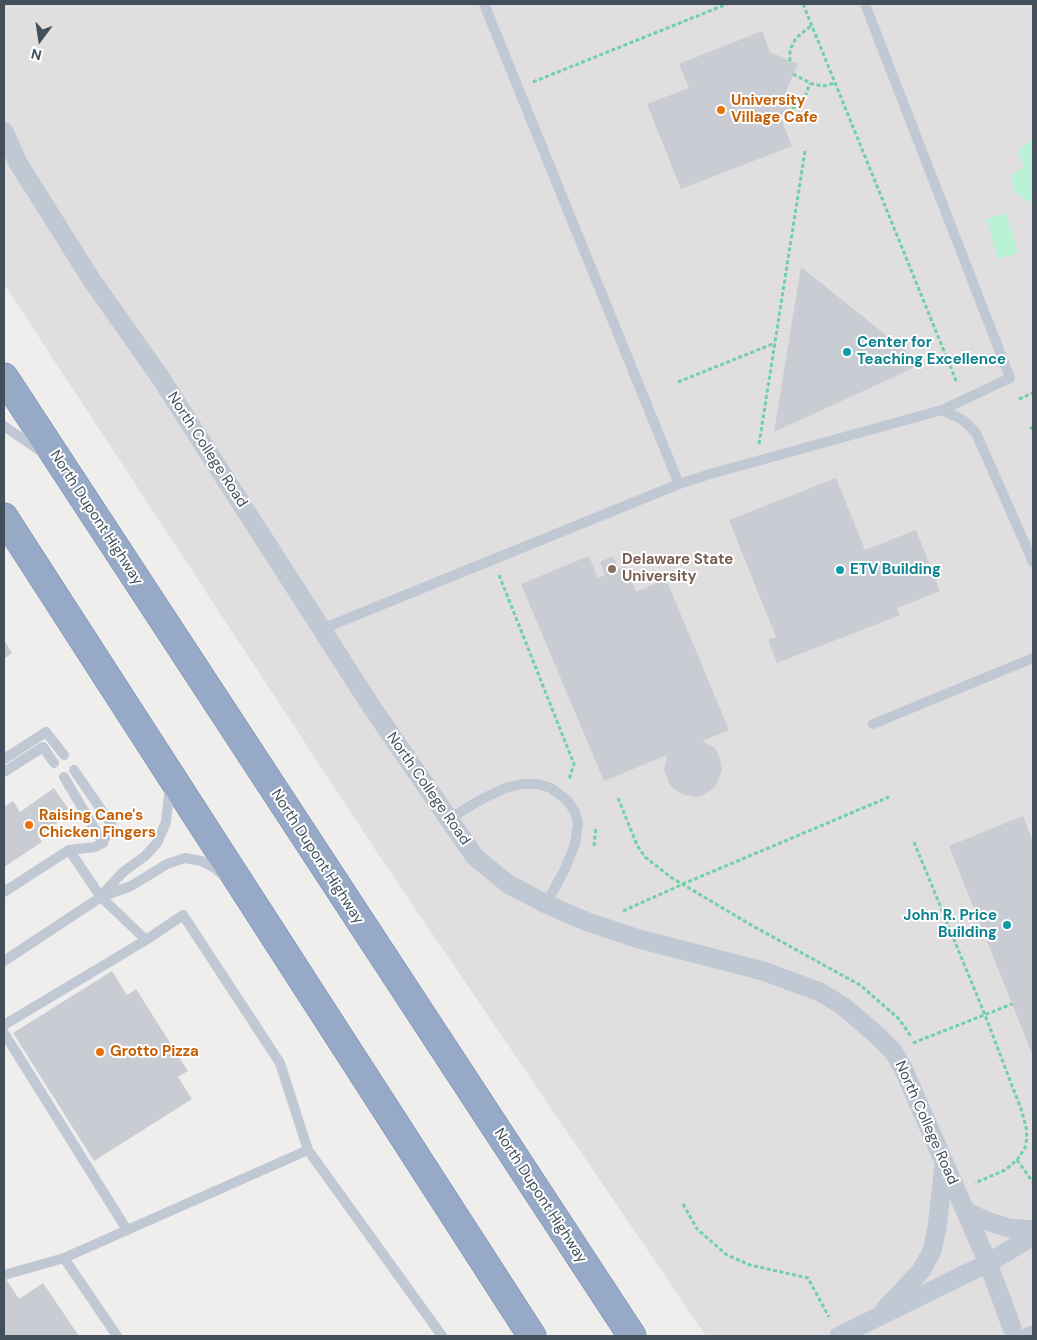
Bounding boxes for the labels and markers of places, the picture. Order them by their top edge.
place label: University Village Cafe [731,92,818,127]
marker: University Village Cafe [715,104,727,116]
place label: Center for Teaching Excellence [857,334,1006,369]
marker: Center for Teaching Excellence [841,346,853,358]
place label: Delaware State University [622,551,733,586]
place label: ETV Building [850,561,941,579]
marker: Delaware State University [606,563,618,575]
marker: ETV Building [834,564,846,576]
place label: Raising Cane's Chicken Fingers [39,807,156,842]
marker: Raising Cane's Chicken Fingers [23,819,35,831]
place label: John R. Price Building [903,907,997,942]
marker: John R. Price Building [1001,919,1013,931]
place label: Grotto Pizza [110,1043,199,1061]
marker: Grotto Pizza [94,1046,106,1058]

